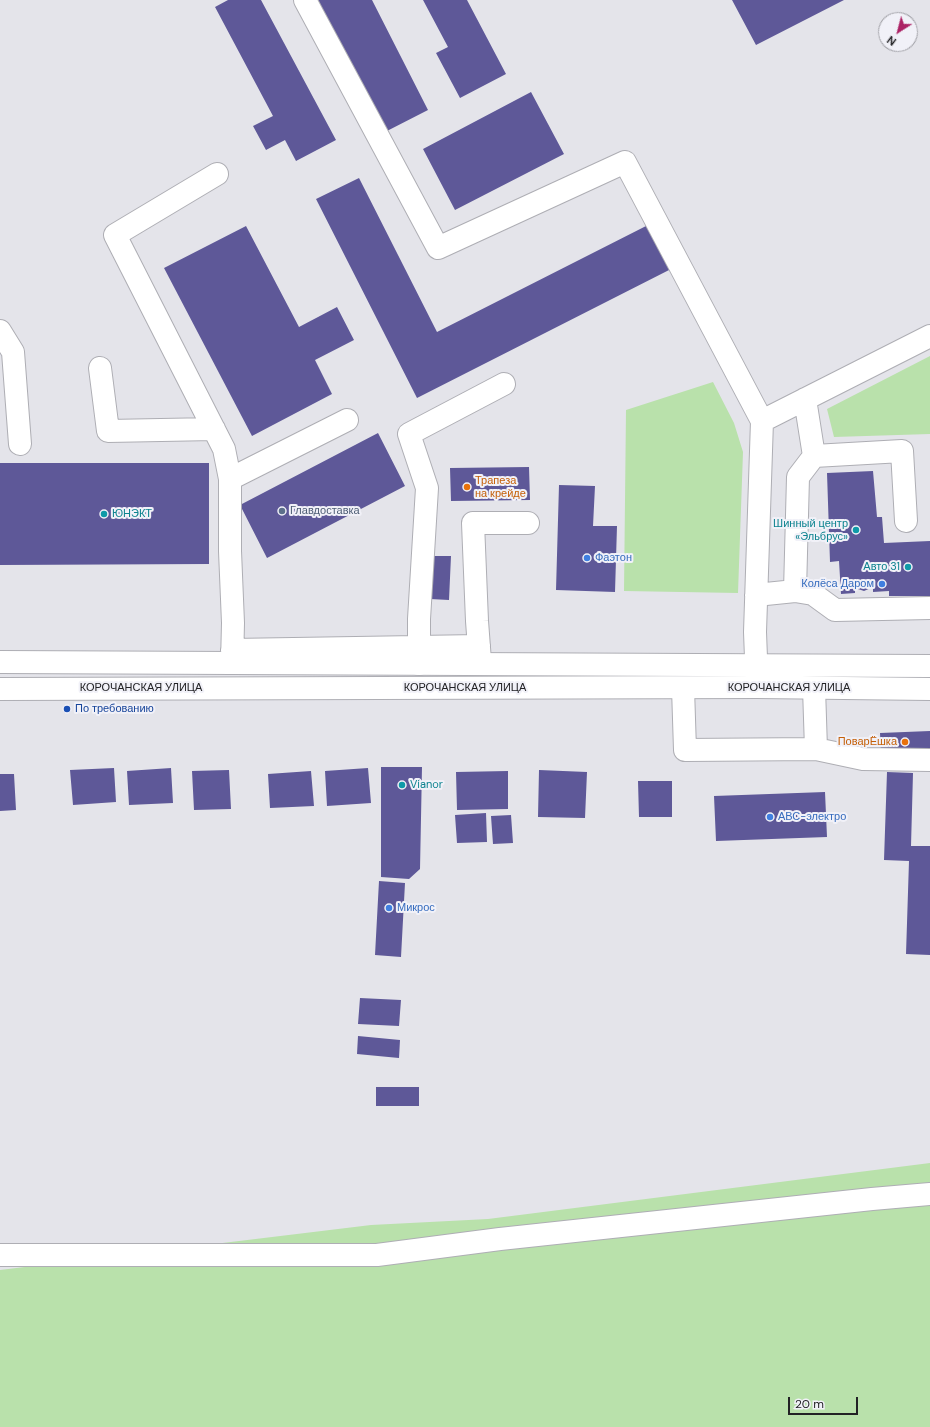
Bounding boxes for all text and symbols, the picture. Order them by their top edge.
north arrow [878,12,918,52]
text: N [884,33,899,49]
place label: Трапеза на крейде [475,474,526,500]
marker: Трапеза на крейде [462,482,472,492]
place label: Главдоставка [290,504,360,518]
marker: Главдоставка [277,506,287,516]
place label: ЮНЭКТ [112,507,152,521]
marker: ЮНЭКТ [99,509,109,519]
place label: Шинный центр «Эльбрус» [773,517,848,543]
marker: Шинный центр «Эльбрус» [851,525,861,535]
place label: Фаэтон [595,551,632,565]
marker: Фаэтон [582,553,592,563]
place label: Авто 31 [863,560,900,574]
marker: Авто 31 [903,562,913,572]
place label: Колёса Даром [801,577,874,591]
marker: Колёса Даром [877,579,887,589]
street label: КОРОЧАНСКАЯ УЛИЦА [80,681,202,695]
street label: КОРОЧАНСКАЯ УЛИЦА [404,681,526,695]
street label: КОРОЧАНСКАЯ УЛИЦА [728,681,850,695]
place label: По требованию [75,702,154,716]
marker: По требованию [62,704,72,714]
place label: ПоварЁшка [838,735,897,749]
marker: ПоварЁшка [900,737,910,747]
place label: Vianor [410,778,443,792]
marker: Vianor [397,780,407,790]
place label: АВС-электро [778,810,846,824]
marker: АВС-электро [765,812,775,822]
place label: Микрос [397,901,435,915]
marker: Микрос [384,903,394,913]
scale bar [790,1389,860,1415]
text: 20 m [795,1396,824,1412]

